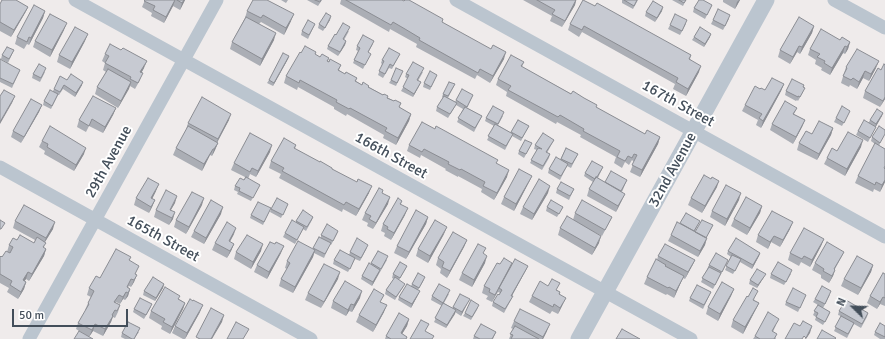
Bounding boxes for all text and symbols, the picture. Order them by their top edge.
street label: 167th Street [639,77,717,131]
street label: 29th Avenue [82,123,136,201]
street label: 166th Street [352,129,430,183]
street label: 32nd Avenue [645,130,701,210]
street label: 165th Street [124,212,202,266]
north arrow [833,287,873,327]
text: N [834,296,849,308]
scale bar [14,301,130,327]
text: 50 m [19,308,44,323]

